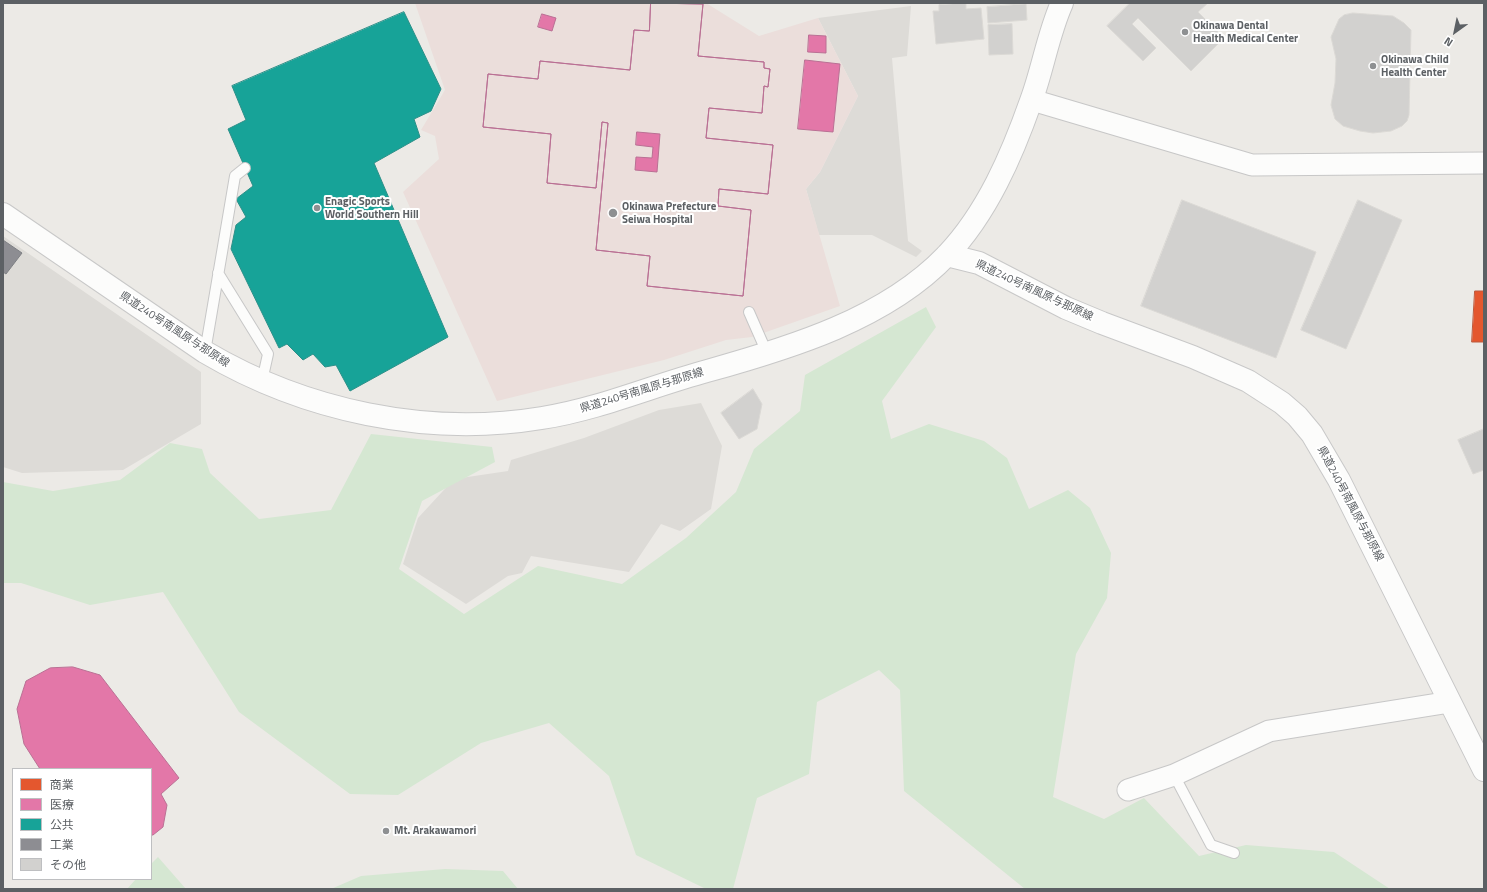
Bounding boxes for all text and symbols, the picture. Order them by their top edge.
north arrow [1435,12,1475,52]
place label: Okinawa Dental Health Medical Center [1193,19,1298,45]
marker: Okinawa Dental Health Medical Center [1180,27,1190,37]
text: N [1441,33,1456,51]
place label: Okinawa Child Health Center [1381,53,1449,79]
marker: Okinawa Child Health Center [1368,61,1378,71]
place label: Enagic Sports World Southern Hill [325,195,419,221]
place label: Okinawa Prefecture Seiwa Hospital [622,200,716,226]
marker: Enagic Sports World Southern Hill [312,203,322,213]
marker: Okinawa Prefecture Seiwa Hospital [607,207,619,219]
street label: 県道240号南風原与那原線 [973,258,1095,324]
street label: 県道240号南風原与那原線 [117,289,231,371]
street label: 県道240号南風原与那原線 [579,366,705,416]
street label: 県道240号南風原与那原線 [1314,444,1386,564]
legend [12,768,152,880]
text: 商業 [50,775,74,794]
text: 医療 [50,795,74,814]
text: 公共 [50,815,74,834]
place label: Mt. Arakawamori [394,824,476,838]
marker: Mt. Arakawamori [381,826,391,836]
text: 工業 [50,835,74,854]
text: その他 [50,855,86,874]

